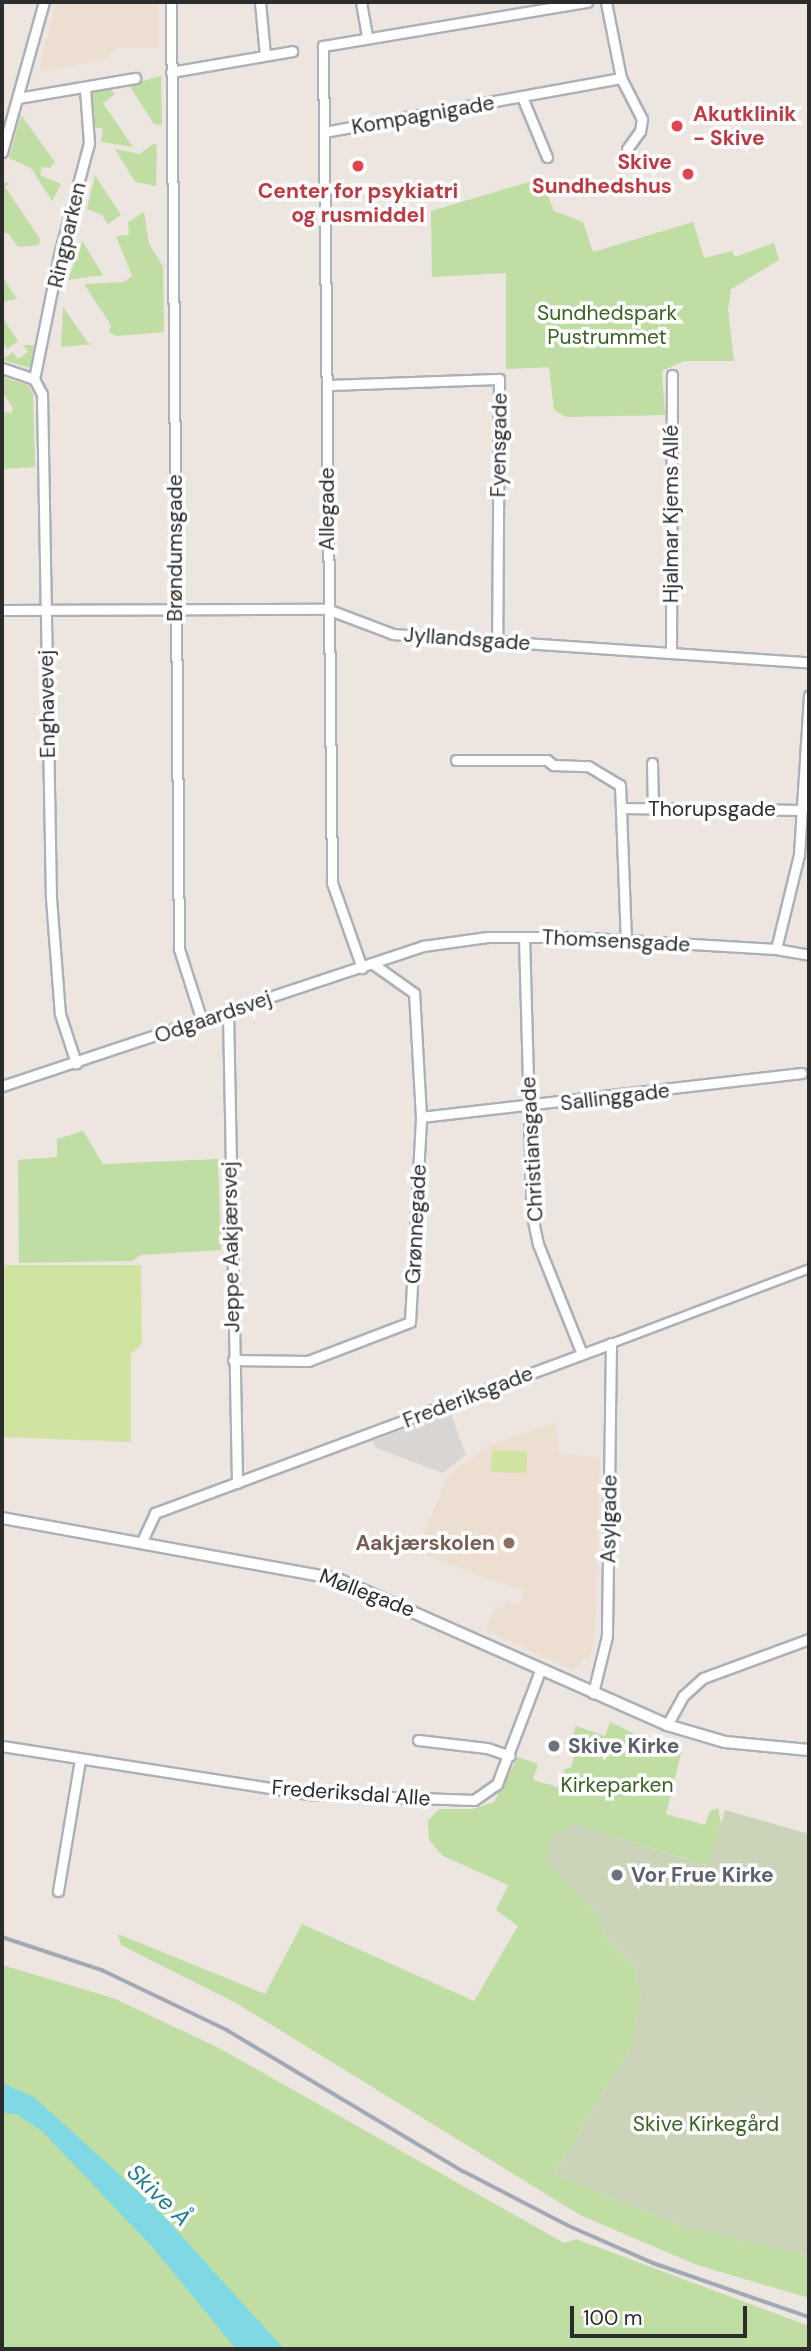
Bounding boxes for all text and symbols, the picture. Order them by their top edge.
street label: Kompagnigade [350,90,496,140]
place label: Akutklinik - Skive [693,101,796,151]
marker: Akutklinik - Skive [667,116,687,136]
place label: Skive Sundhedshus [532,149,672,199]
marker: Center for psykiatri og rusmiddel [348,156,368,176]
marker: Skive Sundhedshus [678,164,698,184]
place label: Center for psykiatri og rusmiddel [258,178,458,228]
street label: Ringparken [43,180,91,290]
park label: Sundhedspark Pustrummet [537,300,677,350]
street label: Fyensgade [485,392,513,498]
street label: Hjalmar Kjems Allé [658,425,684,603]
street label: Allegade [314,467,340,551]
street label: Brøndumsgade [162,474,188,622]
street label: Jyllandsgade [403,622,531,656]
street label: Enghavevej [33,650,61,758]
street label: Thorupsgade [648,796,776,822]
street label: Thomsensgade [541,925,691,957]
street label: Odgaardsvej [151,985,275,1049]
street label: Christiansgade [516,1076,548,1222]
street label: Sallinggade [559,1078,671,1116]
street label: Jeppe Aakjærsvej [217,1161,245,1333]
street label: Grønnegade [400,1163,432,1285]
street label: Frederiksgade [399,1361,537,1433]
street label: Asylgade [596,1474,622,1564]
place label: Aakjærskolen [355,1530,495,1556]
marker: Aakjærskolen [501,1535,517,1551]
street label: Møllegade [316,1563,418,1623]
place label: Skive Kirke [568,1733,679,1759]
marker: Skive Kirke [546,1738,562,1754]
park label: Kirkeparken [561,1772,673,1798]
street label: Frederiksdal Alle [271,1775,431,1811]
place label: Vor Frue Kirke [631,1862,774,1888]
marker: Vor Frue Kirke [609,1867,625,1883]
park label: Skive Kirkegård [633,2111,779,2137]
water label: Skive Å [121,2158,197,2232]
scale bar [573,2292,750,2336]
text: 100 m [583,2304,643,2332]

